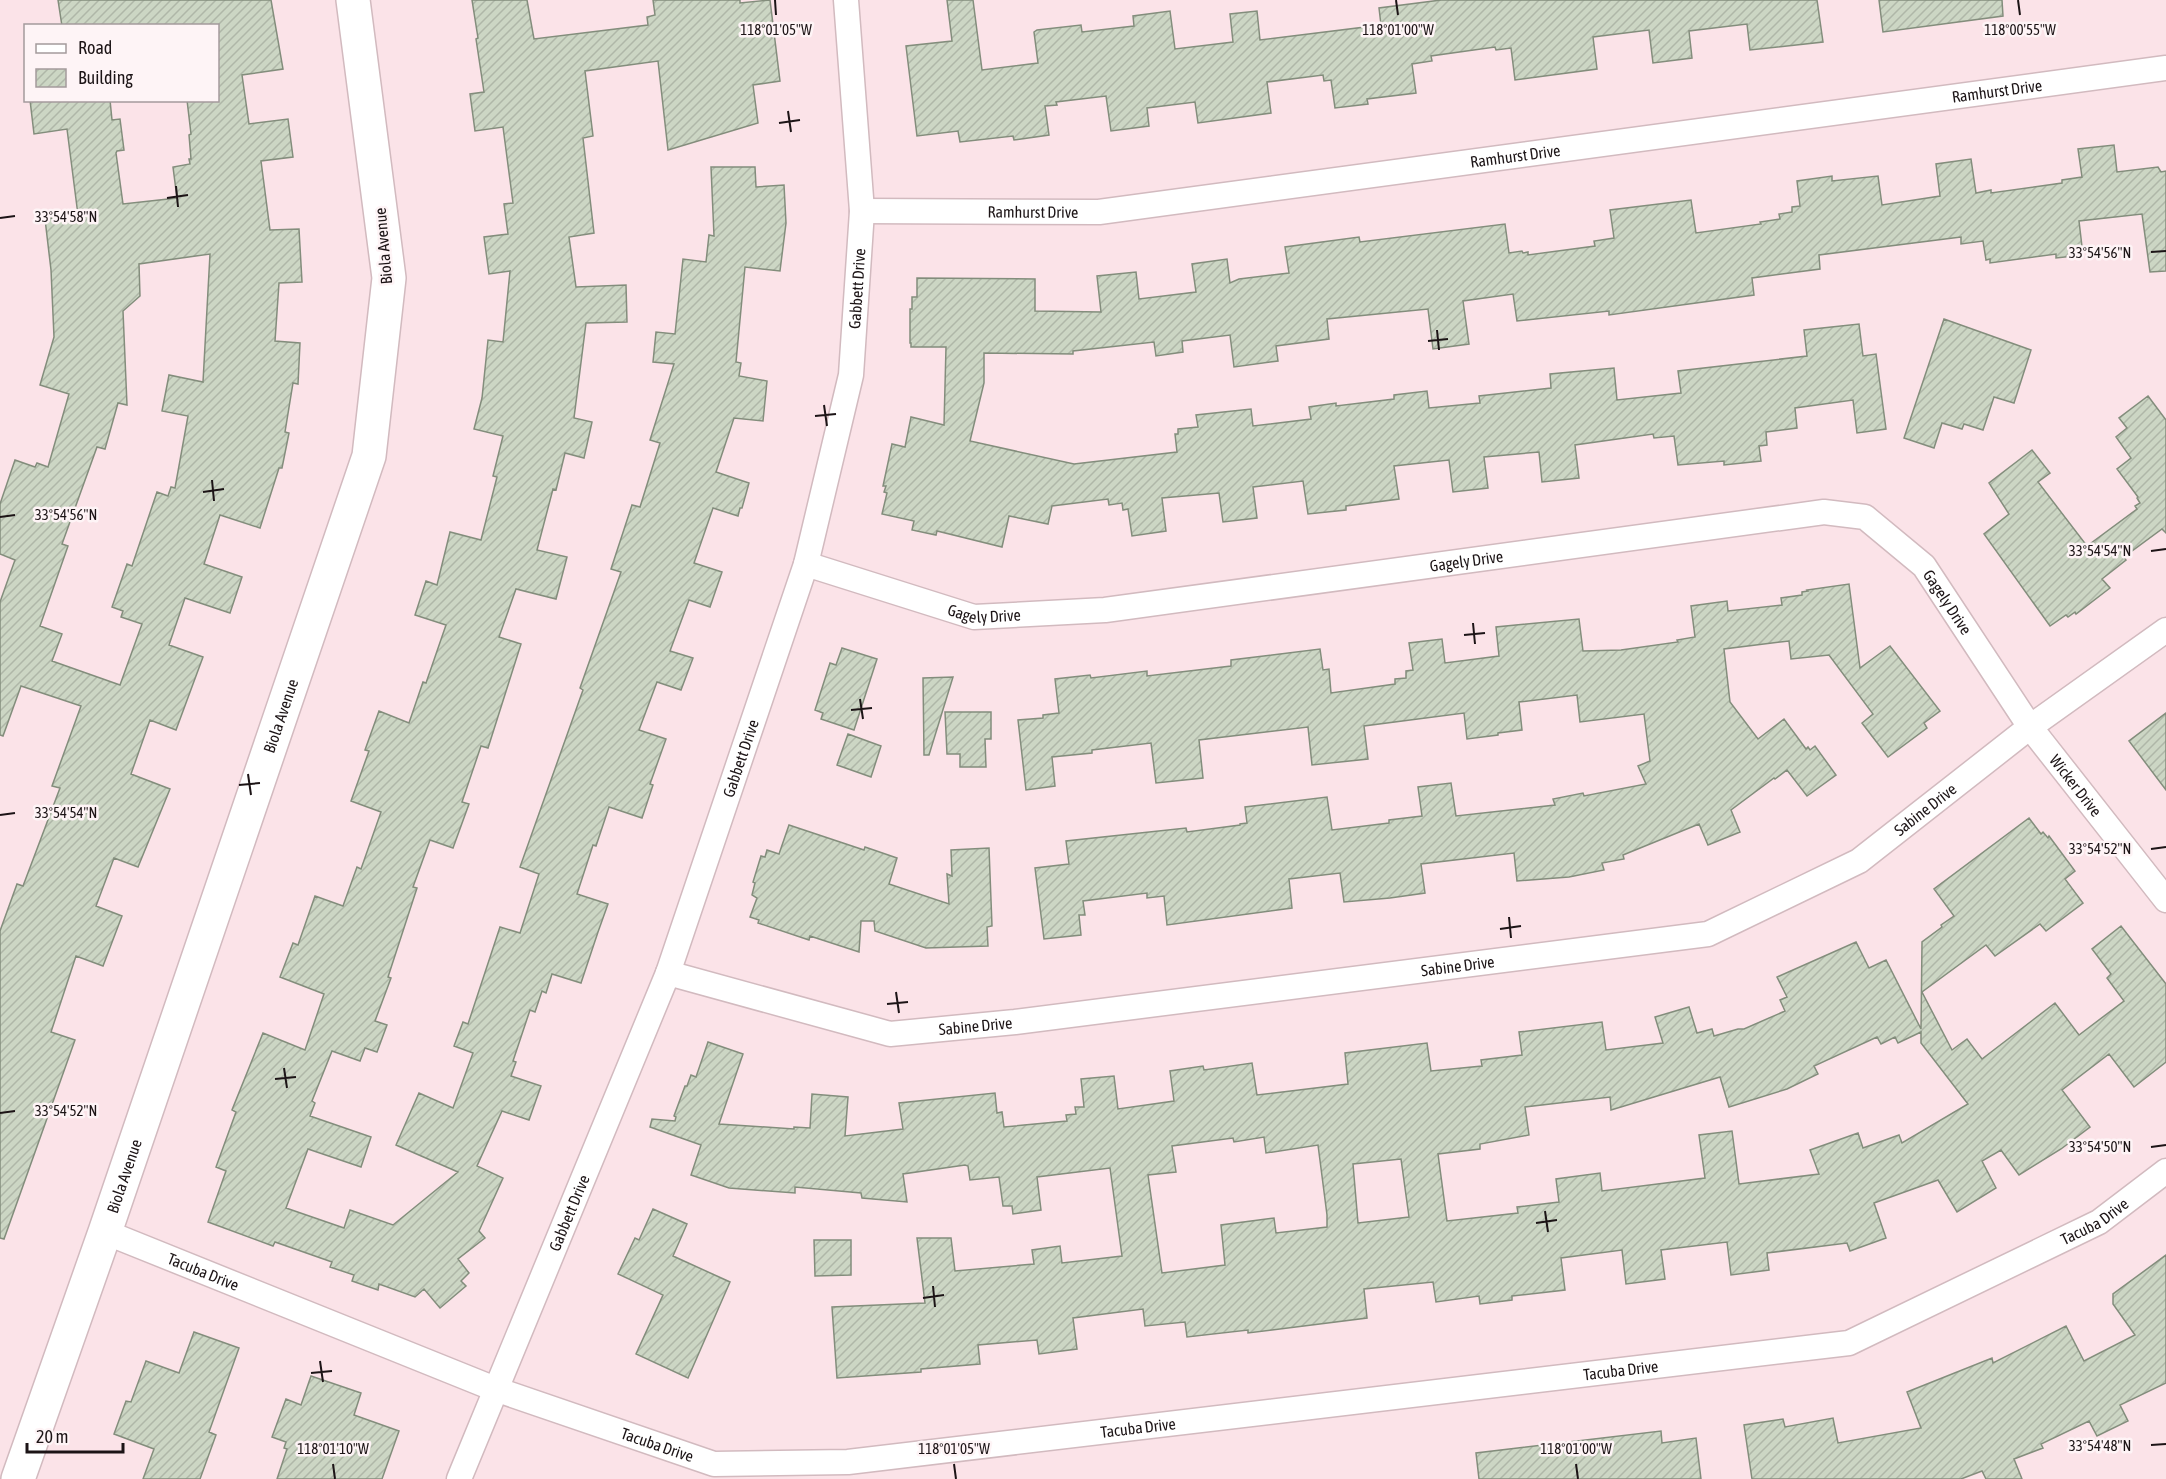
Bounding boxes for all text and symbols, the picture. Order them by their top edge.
text: 118°01'05"W [740,21,812,38]
text: 118°01'00"W [1362,21,1434,38]
text: 118°00'55"W [1984,21,2056,38]
legend [24,24,219,102]
text: Road [78,37,112,58]
text: Building [78,67,133,88]
street label: Ramhurst Drive [1951,76,2043,106]
street label: Ramhurst Drive [1469,141,1561,171]
street label: Ramhurst Drive [988,203,1078,221]
street label: Biola Avenue [371,207,395,285]
text: 33°54'58"N [35,208,97,225]
text: 33°54'56"N [2069,244,2131,261]
street label: Gabbett Drive [845,248,868,330]
text: 33°54'56"N [35,506,97,523]
text: 33°54'54"N [2069,542,2131,559]
street label: Gagely Drive [1429,547,1504,575]
street label: Gagely Drive [1920,566,1975,638]
street label: Gagely Drive [946,600,1021,627]
street label: Biola Avenue [260,677,301,755]
street label: Gabbett Drive [719,717,762,800]
street label: Wicker Drive [2046,751,2106,820]
street label: Sabine Drive [1890,779,1960,839]
text: 33°54'54"N [35,804,97,821]
text: 33°54'52"N [2069,840,2131,857]
street label: Sabine Drive [1420,952,1495,979]
street label: Sabine Drive [938,1013,1013,1038]
text: 33°54'52"N [35,1102,97,1119]
street label: Biola Avenue [103,1137,145,1215]
text: 33°54'50"N [2069,1138,2131,1155]
street label: Gabbett Drive [545,1172,593,1254]
street label: Tacuba Drive [2058,1194,2131,1248]
street label: Tacuba Drive [165,1249,242,1294]
street label: Tacuba Drive [1582,1357,1659,1384]
street label: Tacuba Drive [1100,1414,1177,1441]
scale bar [27,1416,123,1454]
street label: Tacuba Drive [619,1424,696,1465]
text: 20 m [36,1426,68,1447]
text: 33°54'48"N [2069,1437,2131,1454]
text: 118°01'10"W [297,1440,369,1457]
text: 118°01'05"W [918,1440,990,1457]
text: 118°01'00"W [1540,1440,1612,1457]

